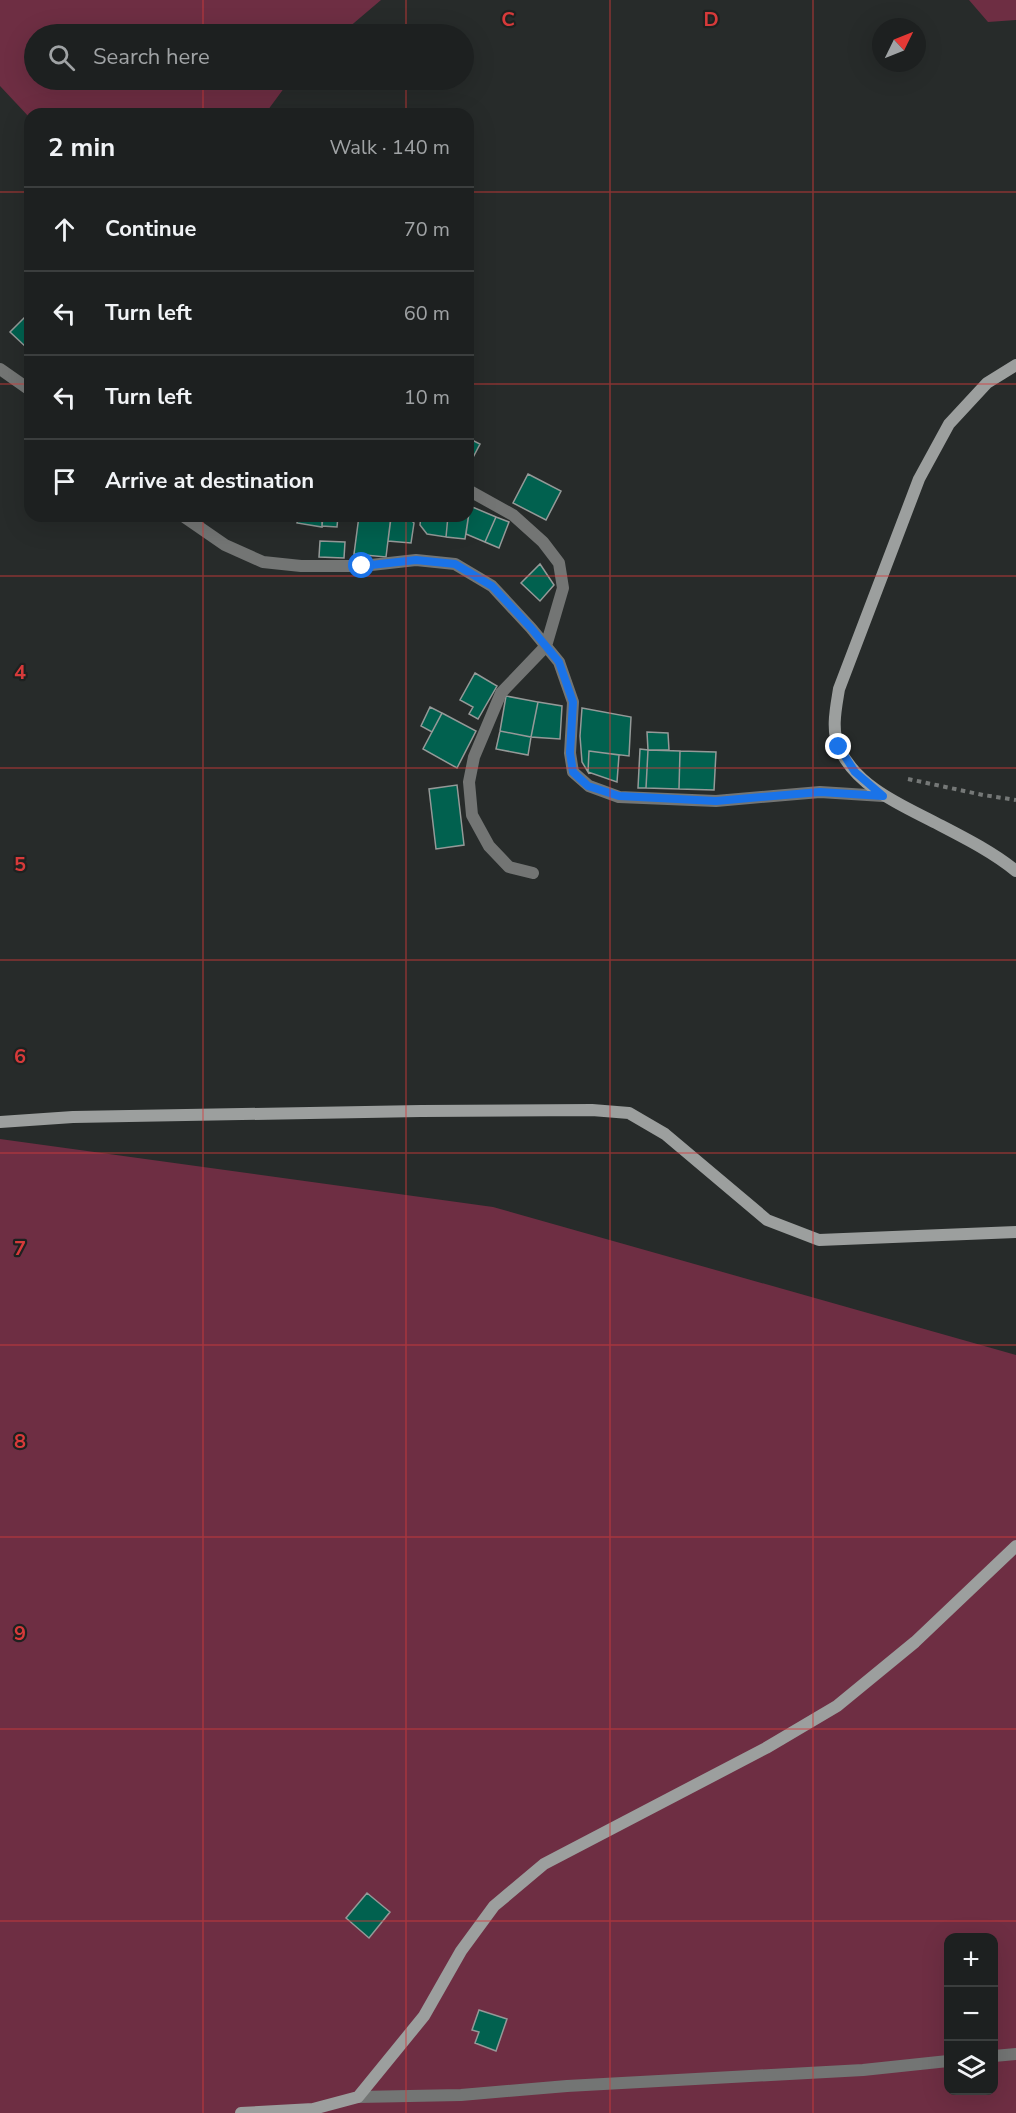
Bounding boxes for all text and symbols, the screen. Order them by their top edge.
text: C [501,6,515,33]
text: D [703,6,719,33]
north arrow [872,18,926,72]
search box [24,24,474,90]
icon: search [45,41,78,74]
text: Search here [93,42,210,72]
text: 2 min [48,130,115,165]
text: Walk · 140 m [330,134,450,161]
icon: ahead [48,213,81,246]
text: Continue [105,214,196,244]
text: 70 m [404,216,450,243]
icon: left [48,297,81,330]
text: Turn left [105,298,192,328]
text: 60 m [404,300,450,327]
icon: left [48,381,81,414]
text: Turn left [105,382,192,412]
text: 10 m [404,384,450,411]
icon: arrive [48,465,81,498]
text: Arrive at destination [105,466,314,496]
route start [348,552,374,578]
text: 4 [14,659,26,686]
route end [825,733,851,759]
text: 5 [14,851,26,878]
text: 6 [14,1043,26,1070]
text: 7 [14,1235,26,1262]
text: 8 [14,1428,26,1455]
text: 9 [14,1620,26,1647]
map controls [944,1933,998,2095]
button: + [944,1933,998,1987]
button: − [944,1987,998,2041]
button: layers [944,2041,998,2095]

